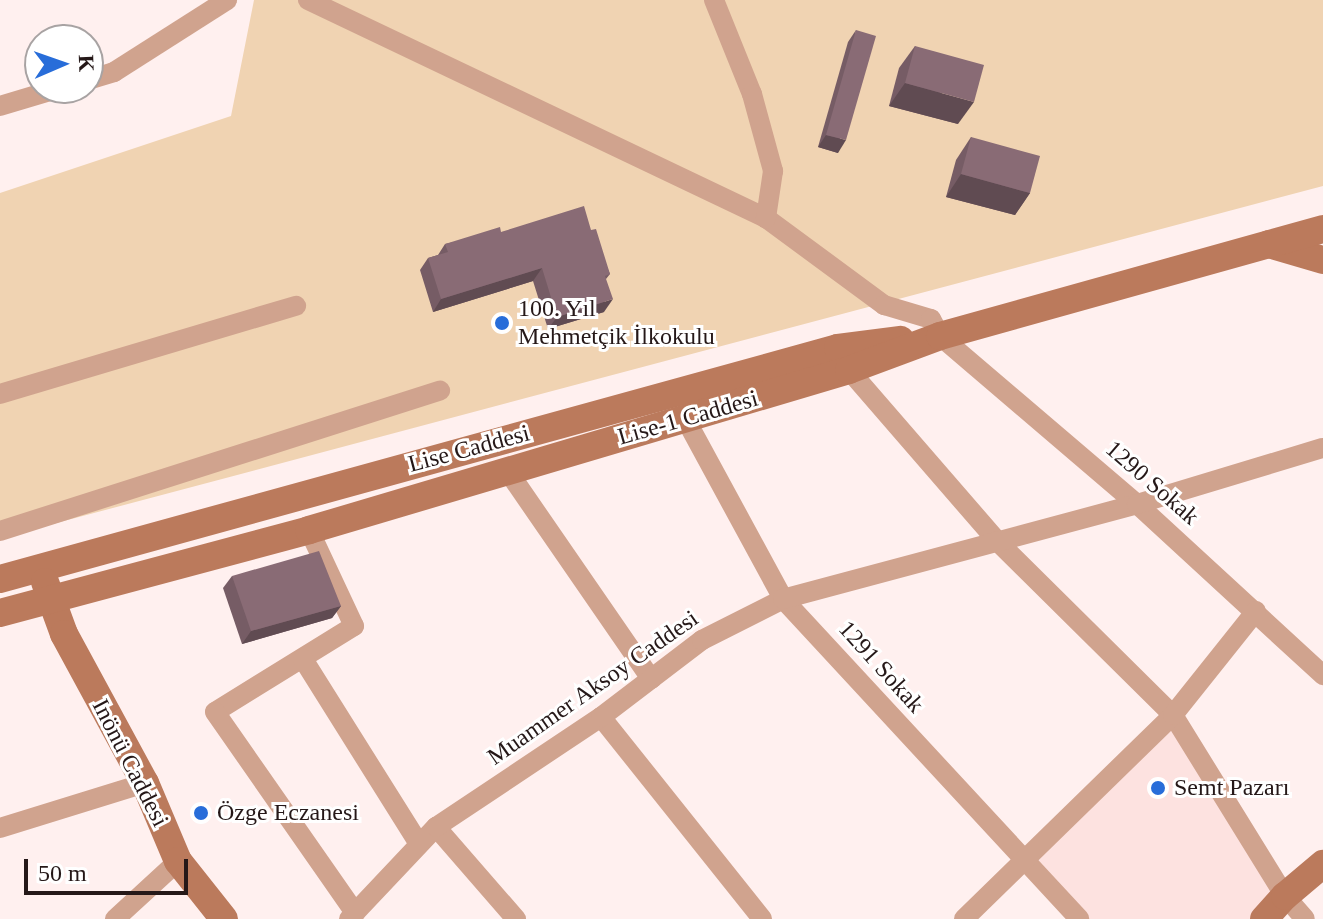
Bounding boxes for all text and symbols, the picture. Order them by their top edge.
north arrow [24,24,104,104]
text: K [74,54,99,72]
place label: 100. Yıl Mehmetçik İlkokulu [518,295,715,351]
marker: 100. Yıl Mehmetçik İlkokulu [493,314,511,332]
street label: Lise-1 Caddesi [615,384,761,452]
street label: Lise Caddesi [405,419,533,479]
street label: 1290 Sokak [1100,435,1204,531]
street label: Muammer Aksoy Caddesi [482,604,704,772]
street label: 1291 Sokak [832,615,930,719]
street label: Inönü Caddesi [86,694,174,832]
place label: Semt Pazarı [1174,774,1289,802]
marker: Semt Pazarı [1149,779,1167,797]
place label: Özge Eczanesi [217,799,359,827]
marker: Özge Eczanesi [192,804,210,822]
scale bar [28,843,192,893]
text: 50 m [38,860,87,886]

